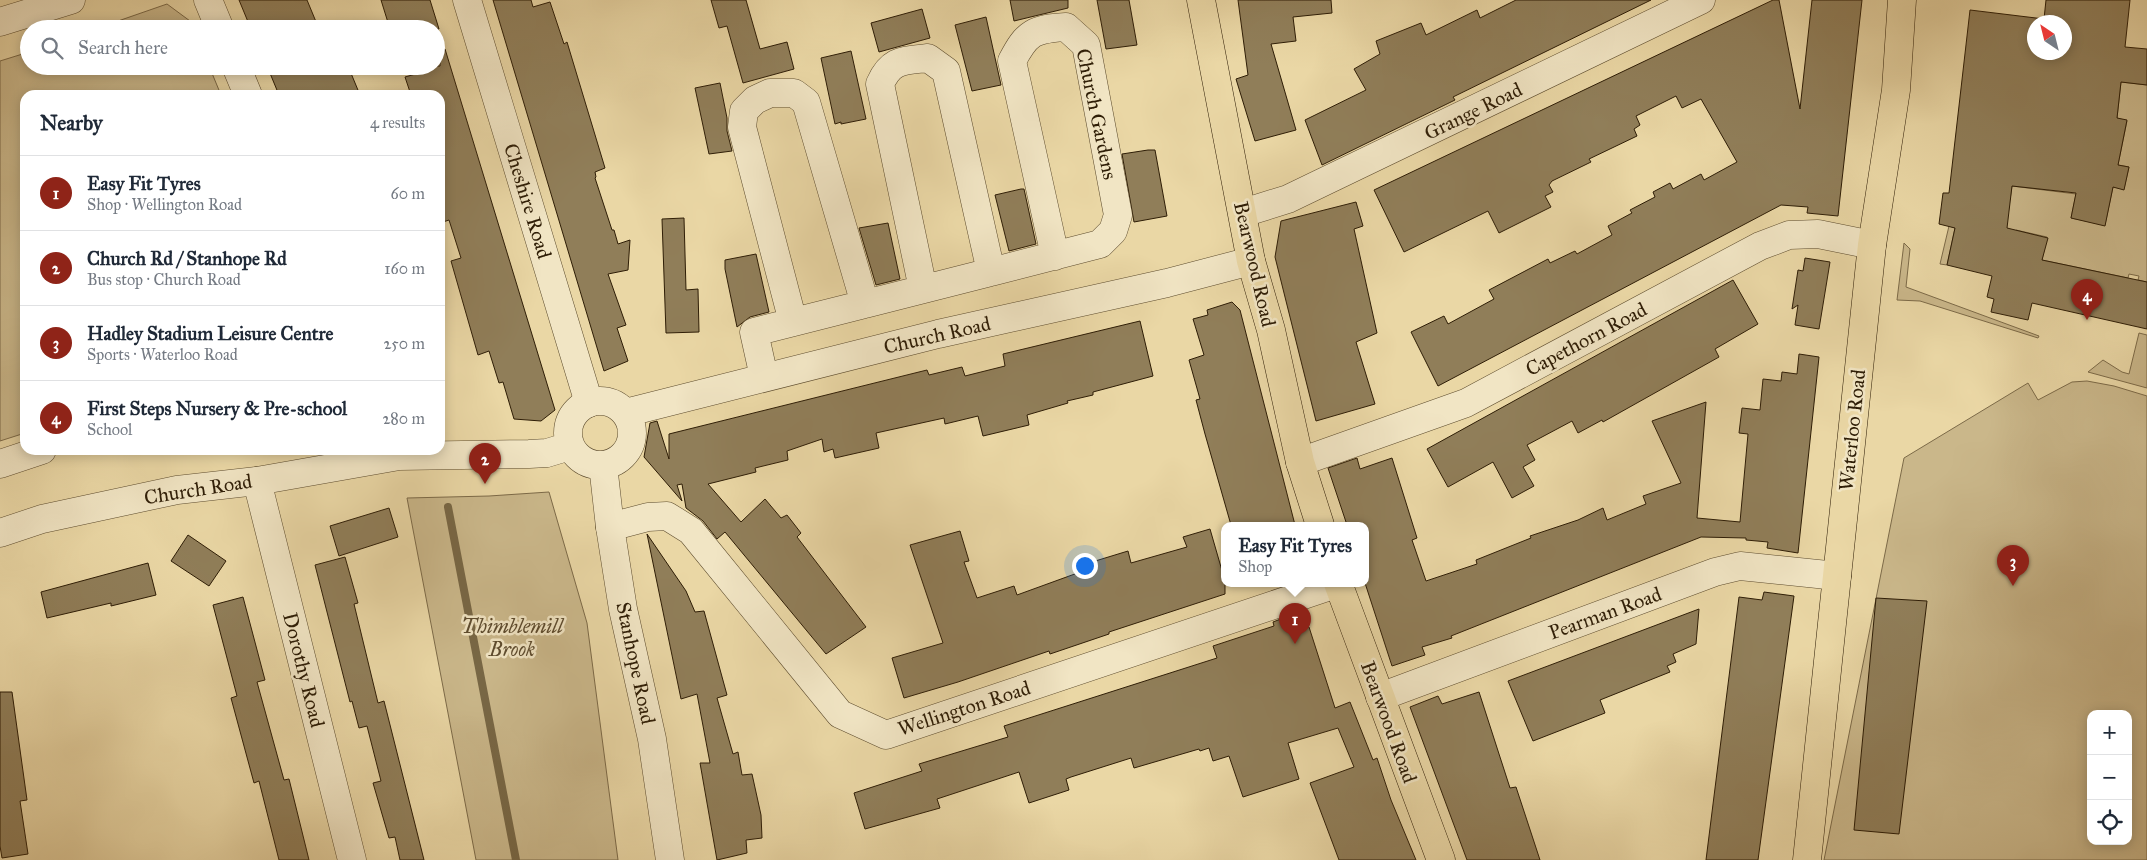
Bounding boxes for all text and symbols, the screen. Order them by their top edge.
north arrow [2027,15,2072,60]
search box [20,20,445,75]
icon: search [38,34,66,62]
text: Search here [78,36,168,59]
street label: Church Gardens [1071,46,1123,182]
street label: Grange Road [1420,77,1526,146]
text: Nearby [40,110,103,136]
text: 4 results [370,113,425,132]
street label: Cheshire Road [499,140,557,262]
text: Easy Fit Tyres [87,172,201,195]
text: 1 [53,184,59,203]
text: 60 m [391,184,425,203]
text: Shop · Wellington Road [87,195,242,214]
street label: Bearwood Road [1229,199,1281,329]
text: Church Rd / Stanhope Rd [87,247,287,270]
text: 2 [52,259,60,278]
text: 160 m [384,259,425,278]
text: Bus stop · Church Road [87,270,241,289]
pin: 4 [2071,279,2103,320]
street label: Capethorn Road [1521,297,1651,381]
street label: Church Road [881,311,993,359]
text: Hadley Stadium Leisure Centre [87,322,333,345]
text: 3 [53,334,59,353]
text: 250 m [384,334,425,353]
text: Sports · Waterloo Road [87,345,238,364]
street label: Waterloo Road [1834,368,1870,492]
text: First Steps Nursery & Pre-school [87,397,347,420]
text: 4 [52,409,60,428]
text: 280 m [382,409,425,428]
text: School [87,420,132,439]
pin: 2 [469,443,501,484]
street label: Church Road [142,469,254,509]
popup [1221,522,1369,587]
text: Easy Fit Tyres [1238,534,1352,557]
pin: 3 [1997,545,2029,586]
your location [1072,553,1098,579]
text: Shop [1238,557,1272,576]
street label: Pearman Road [1545,582,1665,644]
street label: Stanhope Road [611,600,661,726]
pin: 1 [1279,603,1311,644]
street label: Dorothy Road [278,610,330,730]
park label: Thimblemill Brook [461,614,564,661]
street label: Bearwood Road [1356,658,1422,786]
street label: Wellington Road [895,675,1034,742]
map controls [2087,710,2132,845]
button: + [2087,710,2132,755]
button: − [2087,755,2132,800]
button: locate [2087,800,2132,845]

